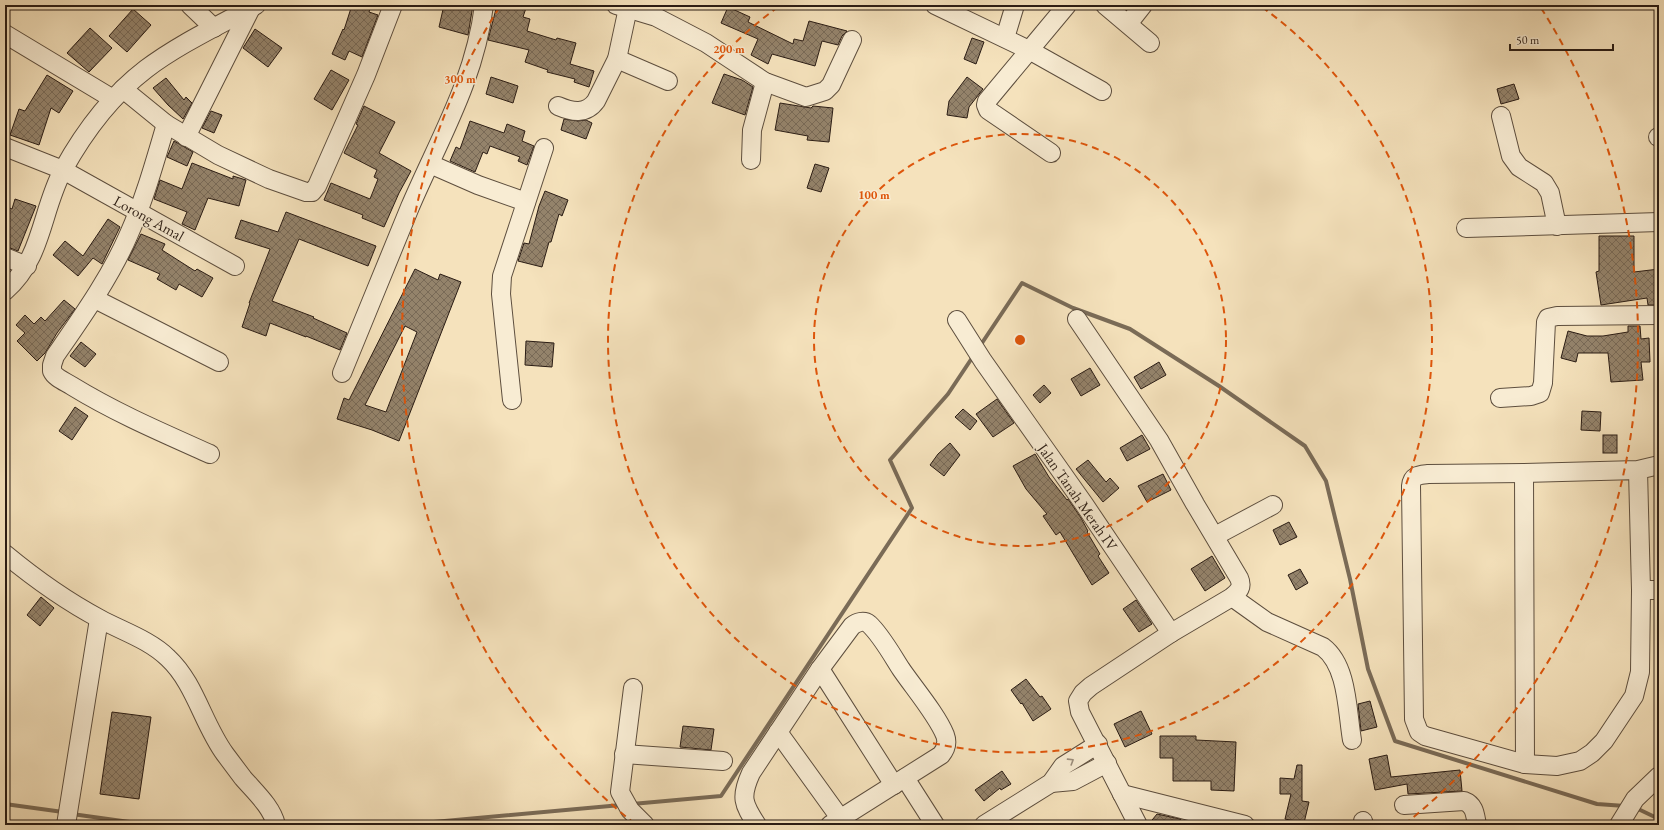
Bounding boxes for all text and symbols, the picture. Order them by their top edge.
scale bar [1510,26,1613,52]
text: 50 m [1516,32,1540,48]
text: 200 m [713,41,745,57]
text: 300 m [444,71,476,87]
text: 100 m [858,187,890,203]
street label: Lorong Amal [110,191,188,245]
centre of rings [1013,333,1027,347]
street label: Jalan Tanah Merah IV [1033,438,1123,555]
one-way arrow [1067,758,1074,765]

